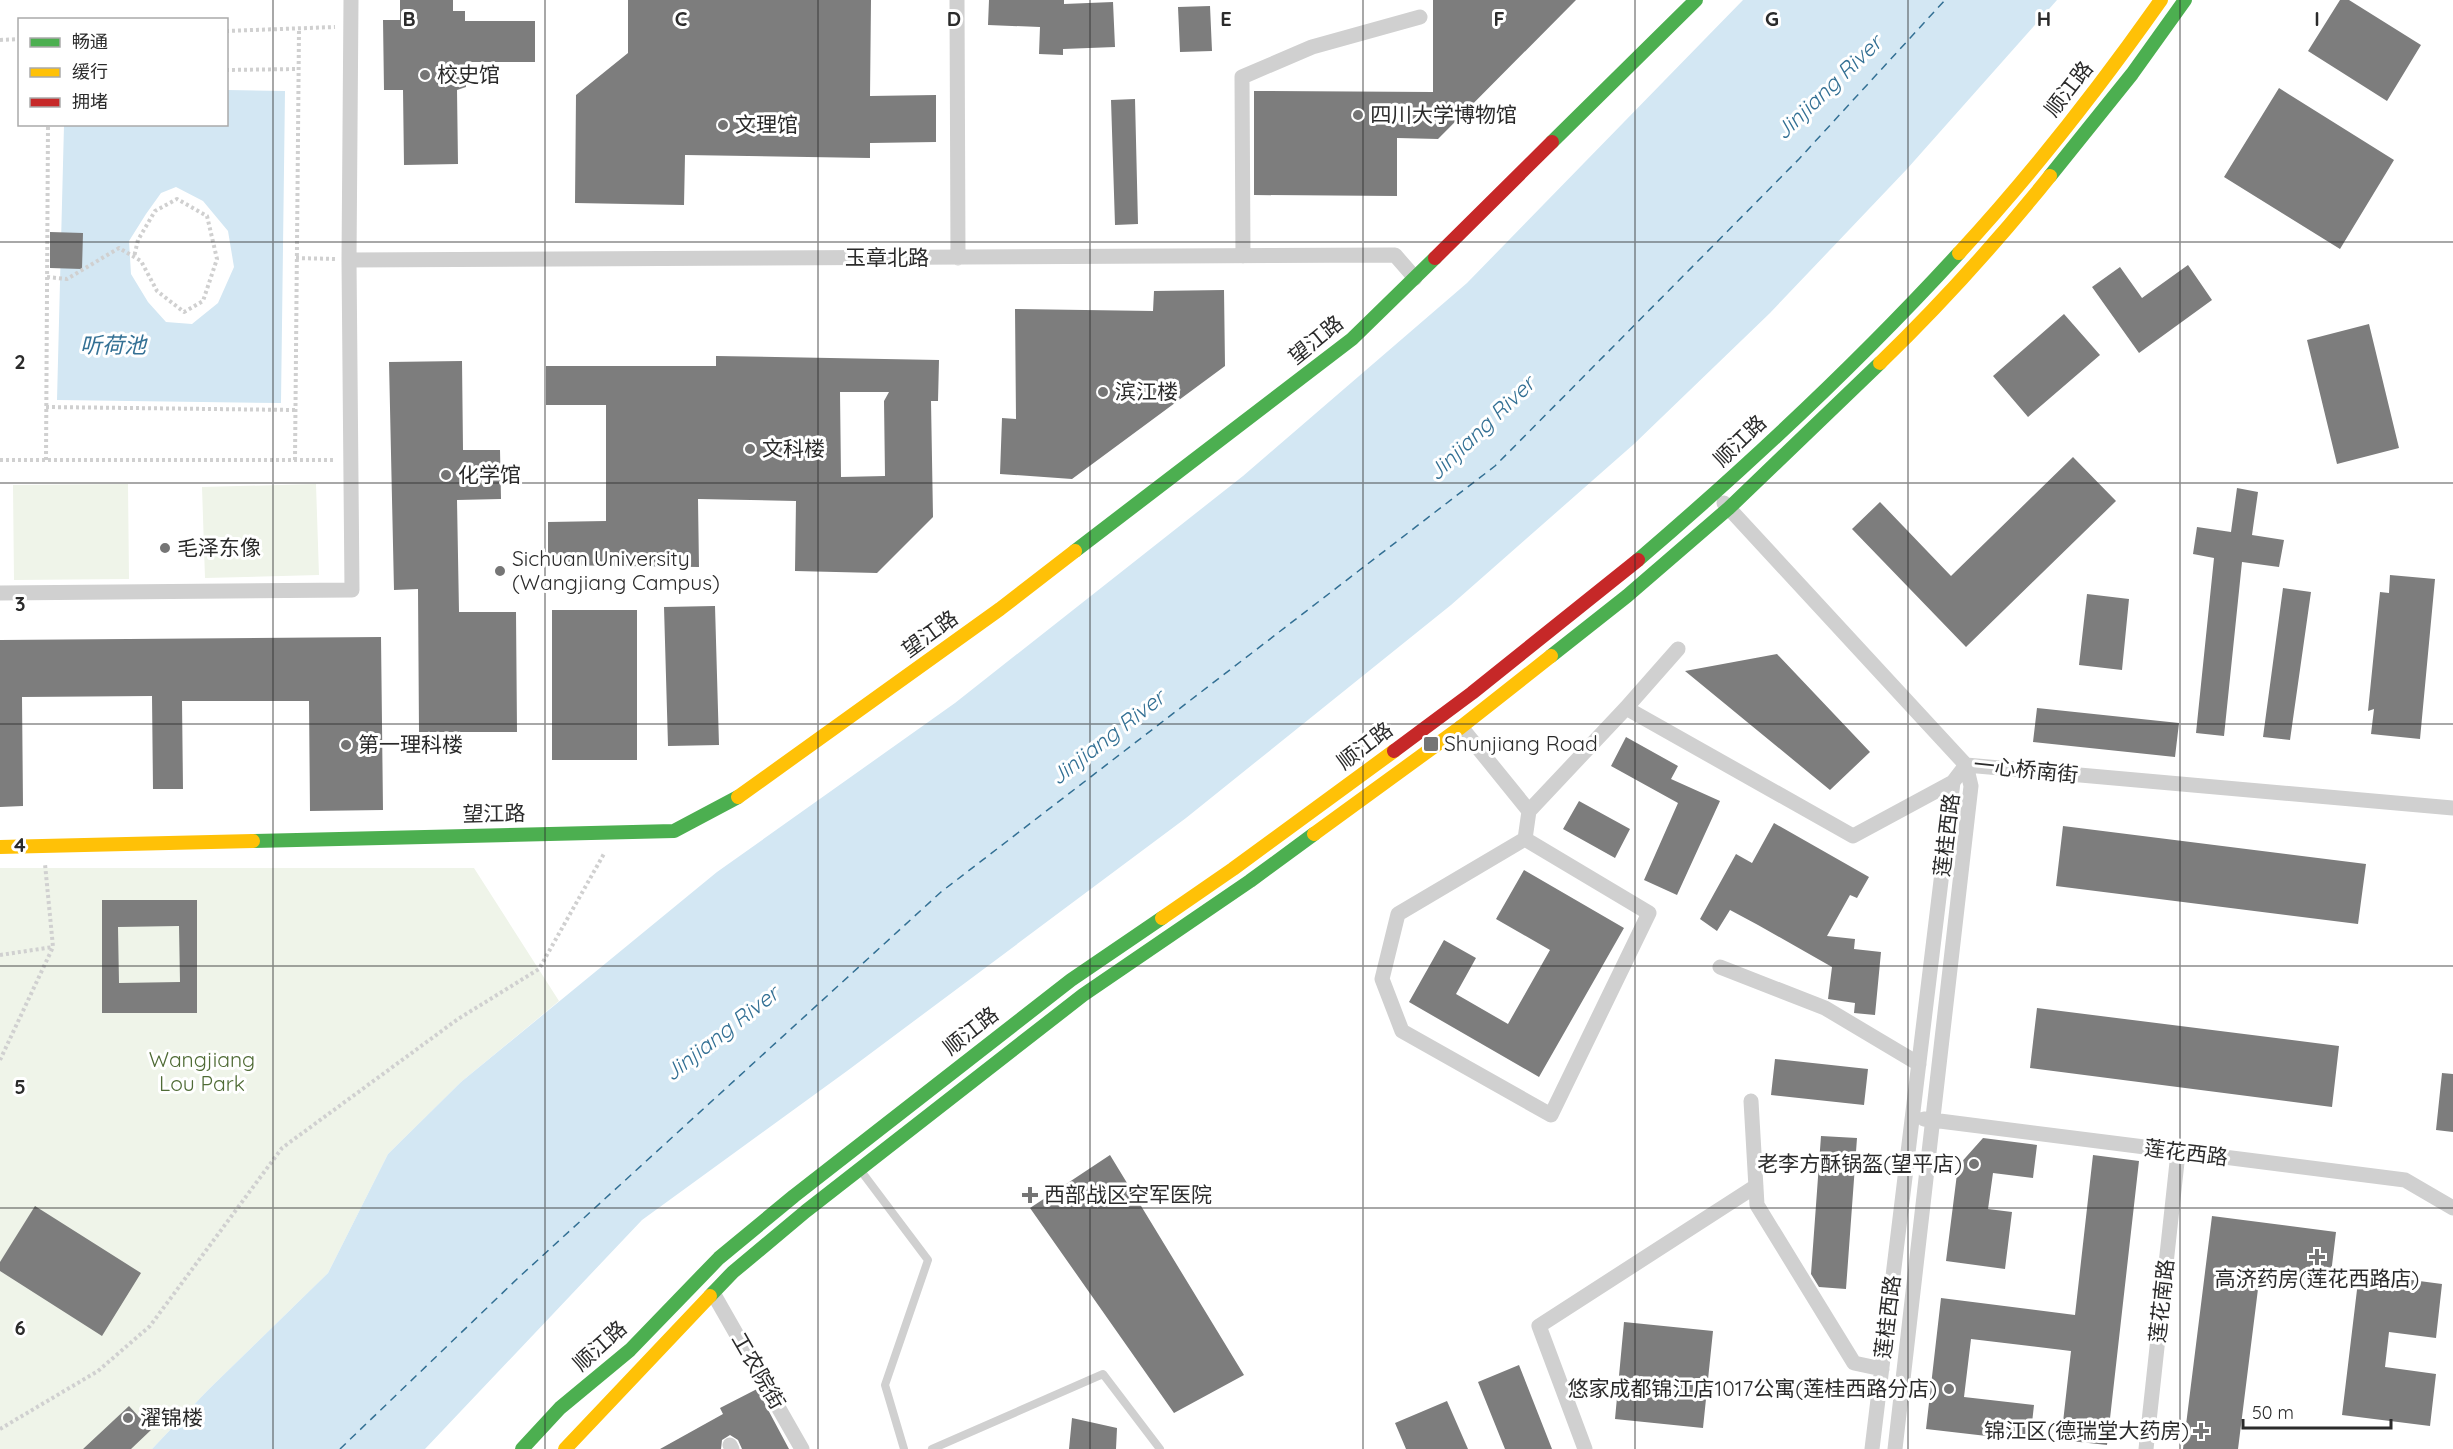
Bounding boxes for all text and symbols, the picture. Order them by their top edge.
text: B [402,6,416,31]
text: C [675,6,688,31]
text: D [947,6,961,31]
text: E [1220,6,1232,31]
text: F [1493,6,1505,31]
text: G [1765,6,1779,31]
text: H [2037,6,2051,31]
text: I [2314,6,2320,31]
legend [18,18,228,126]
water label: Jinjiang River [1769,27,1889,145]
text: 畅通 [72,30,108,53]
street label: 顺江路 [2039,56,2098,121]
text: 缓行 [72,60,108,83]
place label: 校史馆 [437,61,500,87]
marker: 校史馆 [418,68,432,82]
text: 拥堵 [72,90,108,113]
place label: 四川大学博物馆 [1370,101,1517,127]
marker: 四川大学博物馆 [1351,108,1365,122]
place label: 文理馆 [735,111,798,137]
marker: 文理馆 [716,118,730,132]
street label: 玉章北路 [845,244,929,270]
street label: 望江路 [1283,309,1348,369]
water label: 听荷池 [80,331,148,359]
text: 2 [14,349,26,374]
water label: Jinjiang River [1422,368,1542,486]
place label: 滨江楼 [1115,378,1178,404]
marker: 滨江楼 [1096,385,1110,399]
street label: 顺江路 [1708,409,1771,472]
place label: 文科楼 [762,435,825,461]
marker: 文科楼 [743,442,757,456]
place label: 化学馆 [458,461,521,487]
marker: 化学馆 [439,468,453,482]
place label: 毛泽东像 [177,534,261,560]
marker: 毛泽东像 [158,541,172,555]
place label: Sichuan University (Wangjiang Campus) [512,545,720,595]
marker: Sichuan University (Wangjiang Campus) [493,564,507,578]
text: 3 [15,591,25,616]
street label: 望江路 [896,604,963,662]
water label: Jinjiang River [1044,682,1172,791]
street label: 顺江路 [1331,716,1397,775]
place label: Shunjiang Road [1444,730,1598,756]
place label: 第一理科楼 [358,731,463,757]
marker: Shunjiang Road [1422,735,1440,753]
marker: 第一理科楼 [339,738,353,752]
street label: 一心桥南街 [1973,751,2080,787]
street label: 莲桂西路 [1928,792,1964,878]
street label: 望江路 [462,799,526,827]
text: 4 [14,832,26,857]
water label: Jinjiang River [658,978,786,1087]
street label: 顺江路 [938,1001,1003,1060]
park label: Wangjiang Lou Park [149,1046,255,1096]
text: 5 [14,1074,26,1099]
street label: 莲花西路 [2143,1134,2229,1170]
place label: 老李方酥锅盔(望平店) [1757,1150,1962,1176]
marker: 老李方酥锅盔(望平店) [1967,1157,1981,1171]
place label: 西部战区空军医院 [1044,1181,1212,1207]
marker: 西部战区空军医院 [1021,1186,1039,1204]
marker: 高济药房(莲花西路店) [2310,1250,2324,1264]
street label: 莲花南路 [2144,1258,2178,1344]
place label: 高济药房(莲花西路店) [2215,1265,2419,1291]
street label: 莲桂西路 [1869,1274,1905,1360]
text: 6 [14,1315,26,1340]
street label: 顺江路 [567,1315,631,1376]
street label: 工农院街 [727,1328,791,1413]
place label: 悠家成都锦江店1017公寓(莲桂西路分店) [1567,1375,1937,1401]
marker: 悠家成都锦江店1017公寓(莲桂西路分店) [1942,1382,1956,1396]
scale bar [2243,1392,2392,1430]
text: 50 m [2252,1401,2294,1424]
place label: 濯锦楼 [140,1404,203,1430]
marker: 濯锦楼 [121,1411,135,1425]
place label: 锦江区(德瑞堂大药房) [1984,1417,2189,1443]
marker: 锦江区(德瑞堂大药房) [2194,1424,2208,1438]

